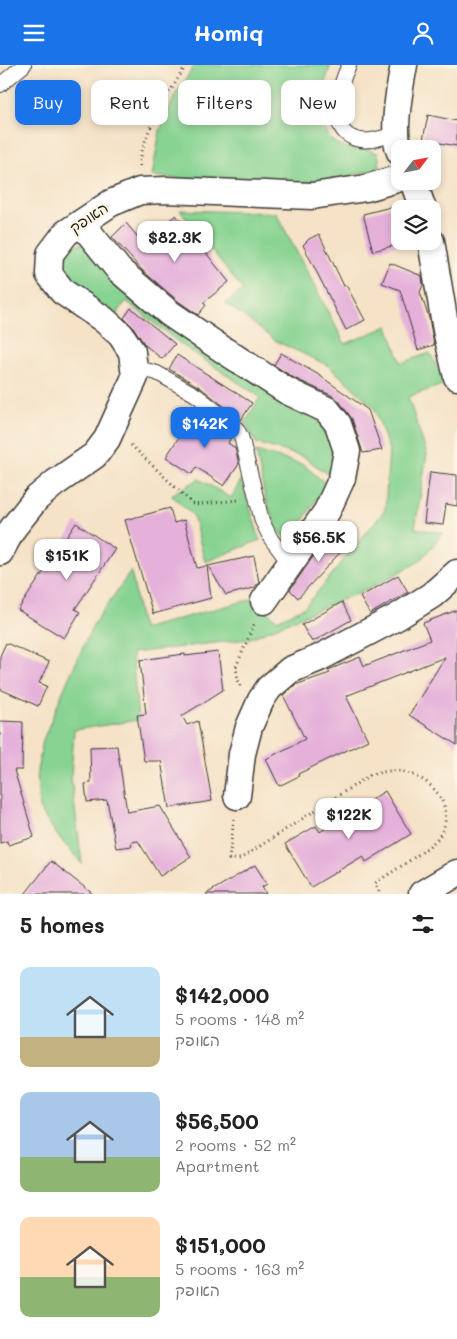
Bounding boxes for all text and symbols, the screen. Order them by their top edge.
text: Homiq [193,18,264,47]
icon: menu [20,19,48,47]
icon: person [409,19,437,47]
chip: Buy [15,80,81,125]
chip: Rent [91,80,168,125]
chip: Filters [178,80,271,125]
chip: New [281,80,355,125]
north arrow [391,140,441,190]
map controls [391,140,441,250]
street label: האופק [65,197,112,237]
button: layers [391,200,441,250]
pin: $82.3K [134,221,216,263]
text: $82.3K [148,226,202,247]
pin: $142K [170,407,240,449]
text: $142K [182,412,228,433]
pin: $56.5K [278,521,360,563]
text: $56.5K [292,526,346,547]
pin: $151K [32,539,102,581]
text: $151K [45,544,89,565]
pin: $122K [314,797,384,840]
text: $122K [326,803,372,824]
icon: filters [409,910,437,938]
text: 5 homes [20,911,105,938]
text: $142,000 [175,981,269,1008]
icon: home [60,987,120,1047]
text: 5 rooms · 148 m² [175,1008,304,1029]
text: האופק [175,1029,220,1050]
text: $56,500 [175,1107,259,1134]
icon: home [60,1112,120,1172]
text: 2 rooms · 52 m² [175,1134,296,1155]
text: Apartment [175,1155,260,1176]
text: $151,000 [175,1231,266,1258]
icon: home [60,1237,120,1297]
text: 5 rooms · 163 m² [175,1258,304,1279]
text: האופק [175,1279,220,1300]

